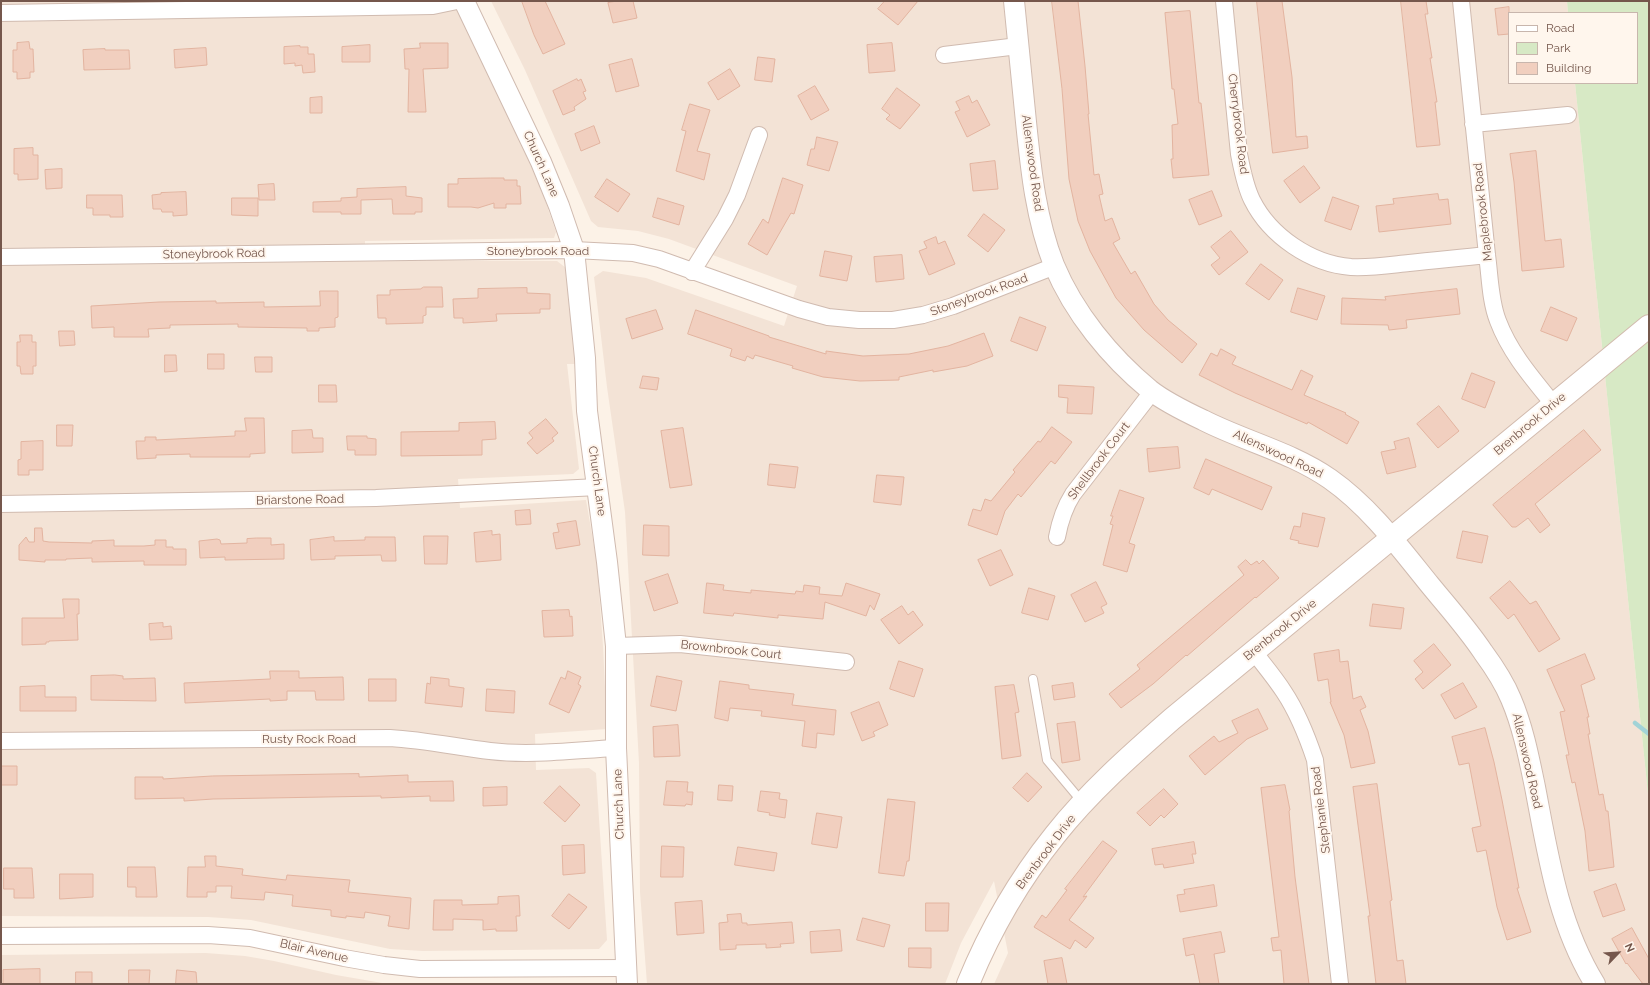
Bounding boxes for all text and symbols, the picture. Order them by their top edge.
legend [1508,12,1638,84]
text: Road [1546,21,1575,35]
text: Park [1546,41,1571,55]
text: Building [1546,61,1592,75]
street label: Cherrybrook Road [1225,73,1251,175]
street label: Allenswood Road [1018,114,1046,212]
street label: Church Lane [520,129,562,199]
street label: Maplebrook Road [1471,162,1495,262]
street label: Stoneybrook Road [487,244,589,258]
street label: Stoneybrook Road [163,246,265,262]
street label: Stoneybrook Road [928,271,1030,319]
street label: Brenbrook Drive [1491,390,1569,458]
street label: Shellbrook Court [1065,419,1133,503]
street label: Allenswood Road [1231,427,1325,481]
street label: Church Lane [585,445,609,517]
street label: Briarstone Road [256,492,344,508]
street label: Brenbrook Drive [1241,596,1319,664]
street label: Brownbrook Court [680,638,782,662]
street label: Allenswood Road [1509,712,1545,810]
street label: Rusty Rock Road [262,732,356,746]
street label: Stephanie Road [1309,766,1333,854]
street label: Church Lane [611,768,627,840]
street label: Brenbrook Drive [1013,812,1079,892]
north arrow [1598,933,1638,973]
street label: Blair Avenue [278,936,350,966]
text: N [1622,941,1637,954]

